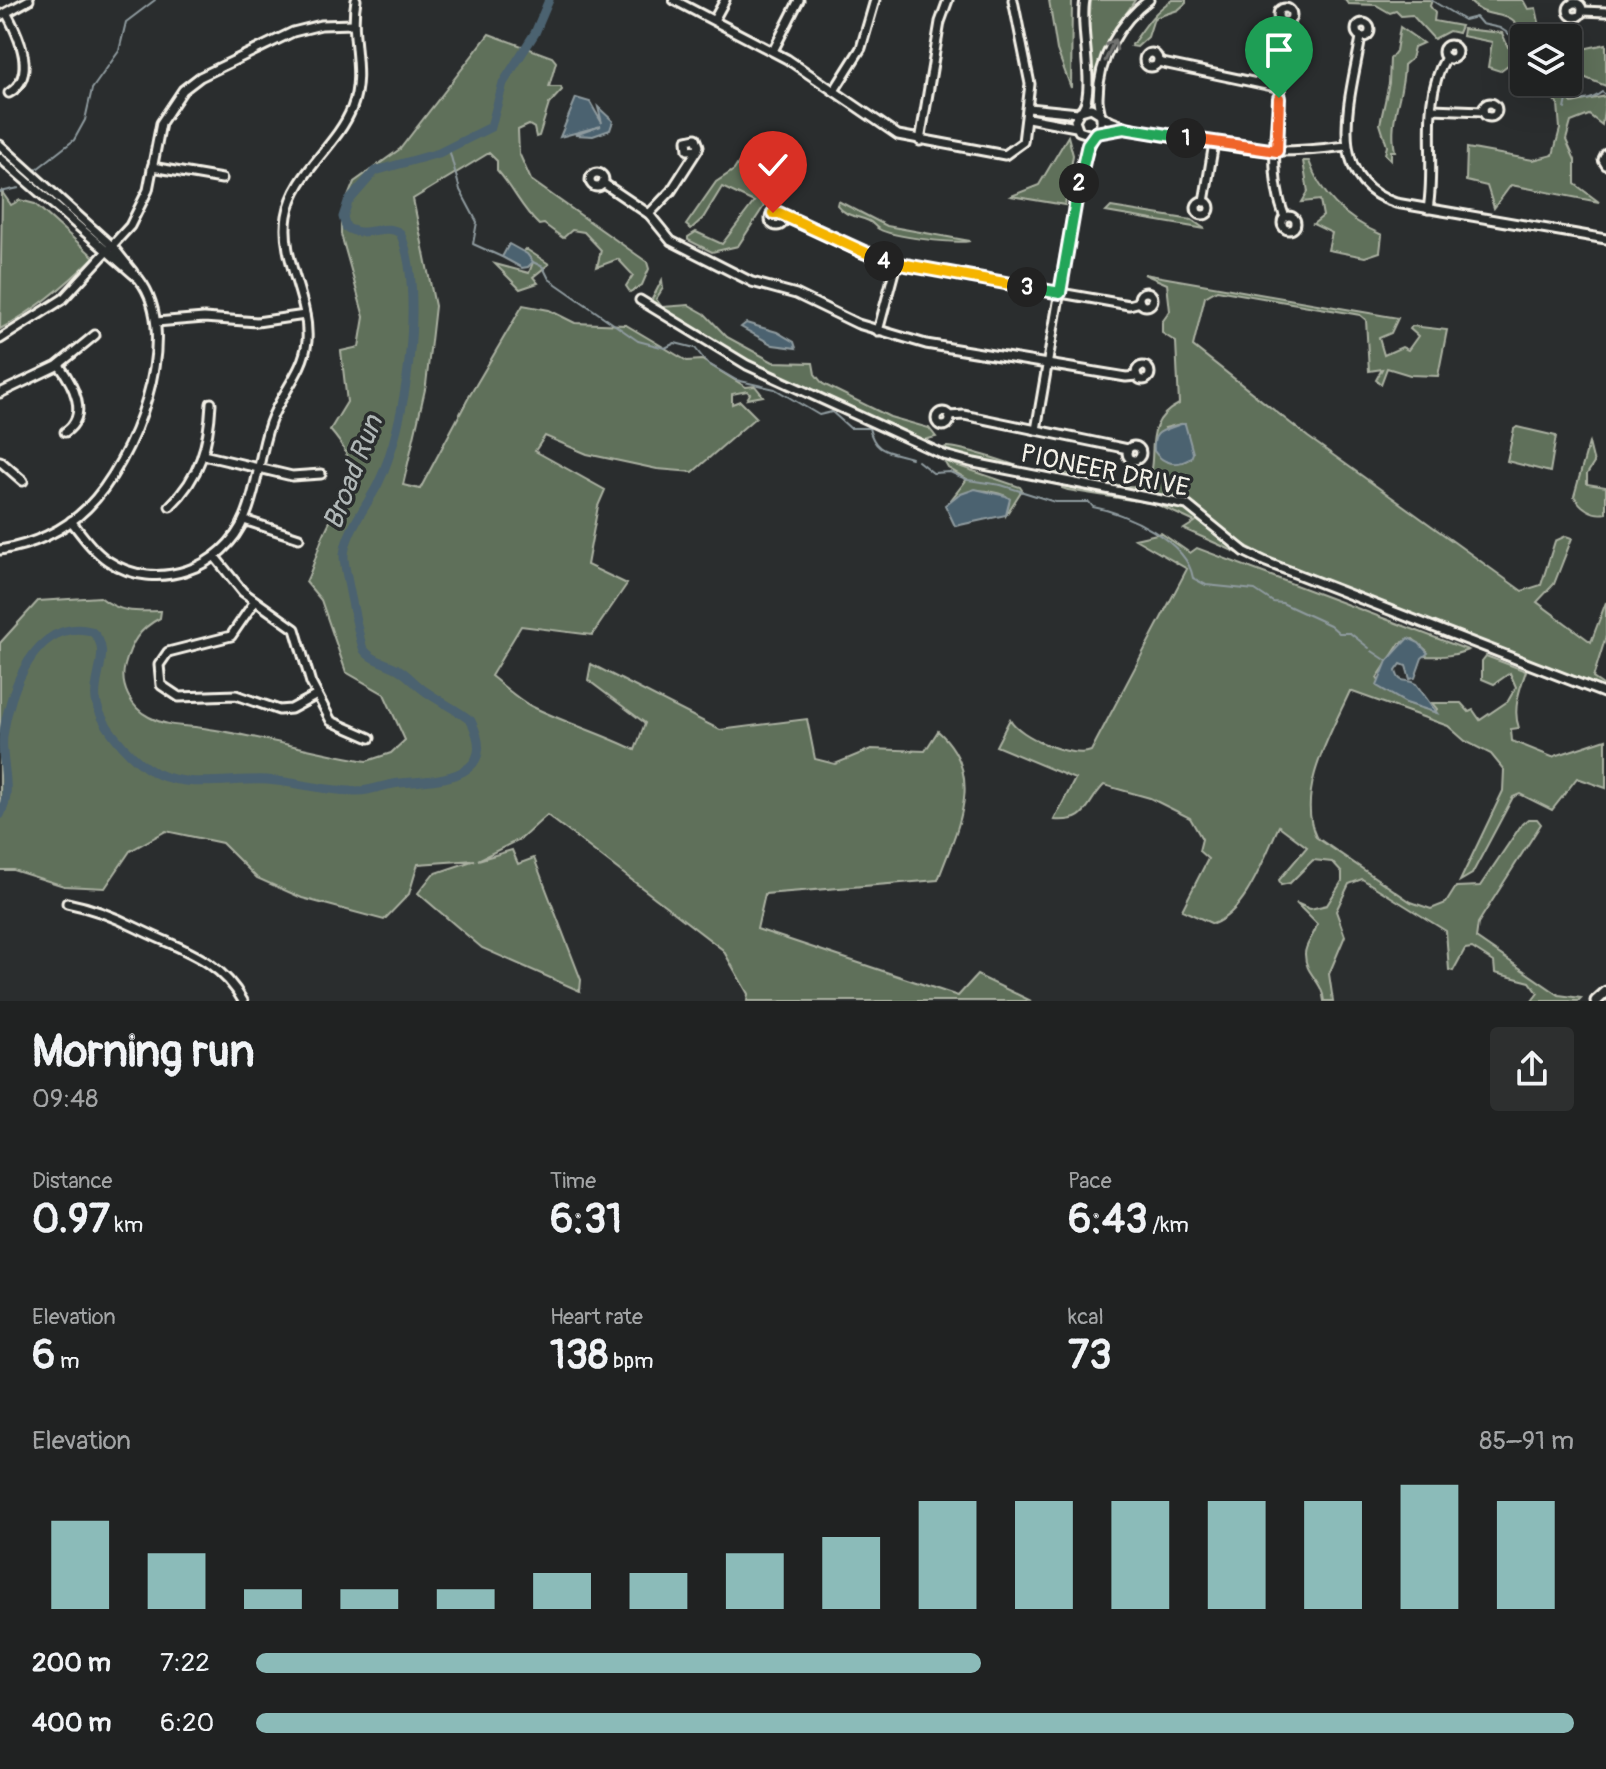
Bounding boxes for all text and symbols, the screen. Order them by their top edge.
pin [1245,16,1313,98]
map controls [1510,24,1582,96]
button: layers [1510,24,1582,96]
icon: arrive [1257,28,1301,72]
one-way arrow [1103,38,1118,62]
pin: 1 [1166,118,1206,158]
text: 1 [1182,124,1190,152]
pin [739,131,807,213]
icon: check [751,143,795,187]
pin: 2 [1059,163,1099,203]
text: 2 [1073,169,1085,197]
pin: 4 [864,241,904,281]
text: 4 [878,247,890,275]
pin: 3 [1007,267,1047,307]
text: 3 [1021,273,1033,301]
water label: Broad Run [316,410,392,534]
street label: PIONEER DRIVE [1018,438,1192,504]
text: Morning run [32,1025,255,1080]
button: share [1490,1027,1574,1111]
text: 09:48 [32,1083,98,1115]
text: Distance [32,1167,112,1195]
text: Time [550,1167,596,1195]
text: Pace [1068,1167,1112,1195]
text: 0.97 [32,1195,110,1244]
text: 6:31 [550,1195,622,1244]
text: 6:43 [1068,1195,1147,1244]
text: km [110,1211,143,1239]
text: /km [1147,1211,1189,1239]
text: Elevation [32,1303,116,1331]
text: Heart rate [550,1303,643,1331]
text: kcal [1068,1303,1104,1331]
text: 6 [32,1331,55,1380]
text: 138 [550,1331,608,1380]
text: 73 [1068,1331,1111,1380]
text: m [55,1347,80,1375]
text: bpm [608,1347,654,1375]
text: Elevation [32,1425,131,1457]
text: 85–91 m [1479,1425,1574,1457]
text: 200 m [32,1647,111,1679]
text: 7:22 [160,1647,210,1679]
text: 400 m [32,1707,111,1739]
text: 6:20 [160,1707,214,1739]

